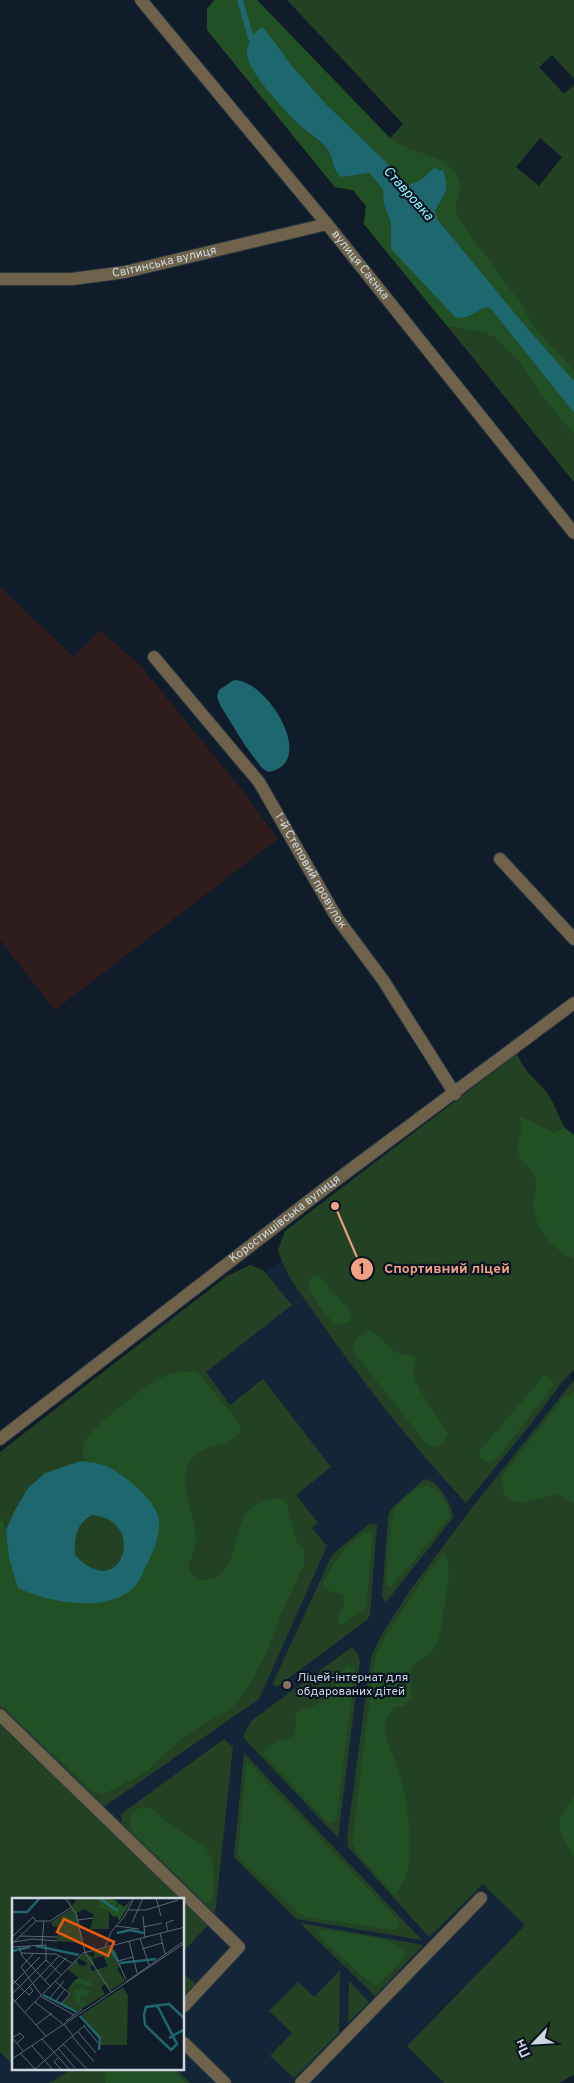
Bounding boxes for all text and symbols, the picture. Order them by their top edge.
water label: Ставровка [379,163,437,225]
street label: вулиця Саєнка [327,227,393,303]
street label: Світинська вулиця [111,242,218,282]
street label: 1-й Степовий провулок [270,810,351,932]
street label: Коростишівська вулиця [226,1172,344,1267]
callout: Спортивний ліцей [349,1254,520,1283]
text: 1 [359,1261,365,1280]
text: Спортивний ліцей [384,1261,510,1278]
place label: Ліцей-інтернат для обдарованих дітей [297,1670,408,1700]
marker: Ліцей-інтернат для обдарованих дітей [281,1679,293,1691]
inset map [12,1898,185,2070]
north arrow [509,2018,559,2068]
text: Пн [512,2036,535,2060]

